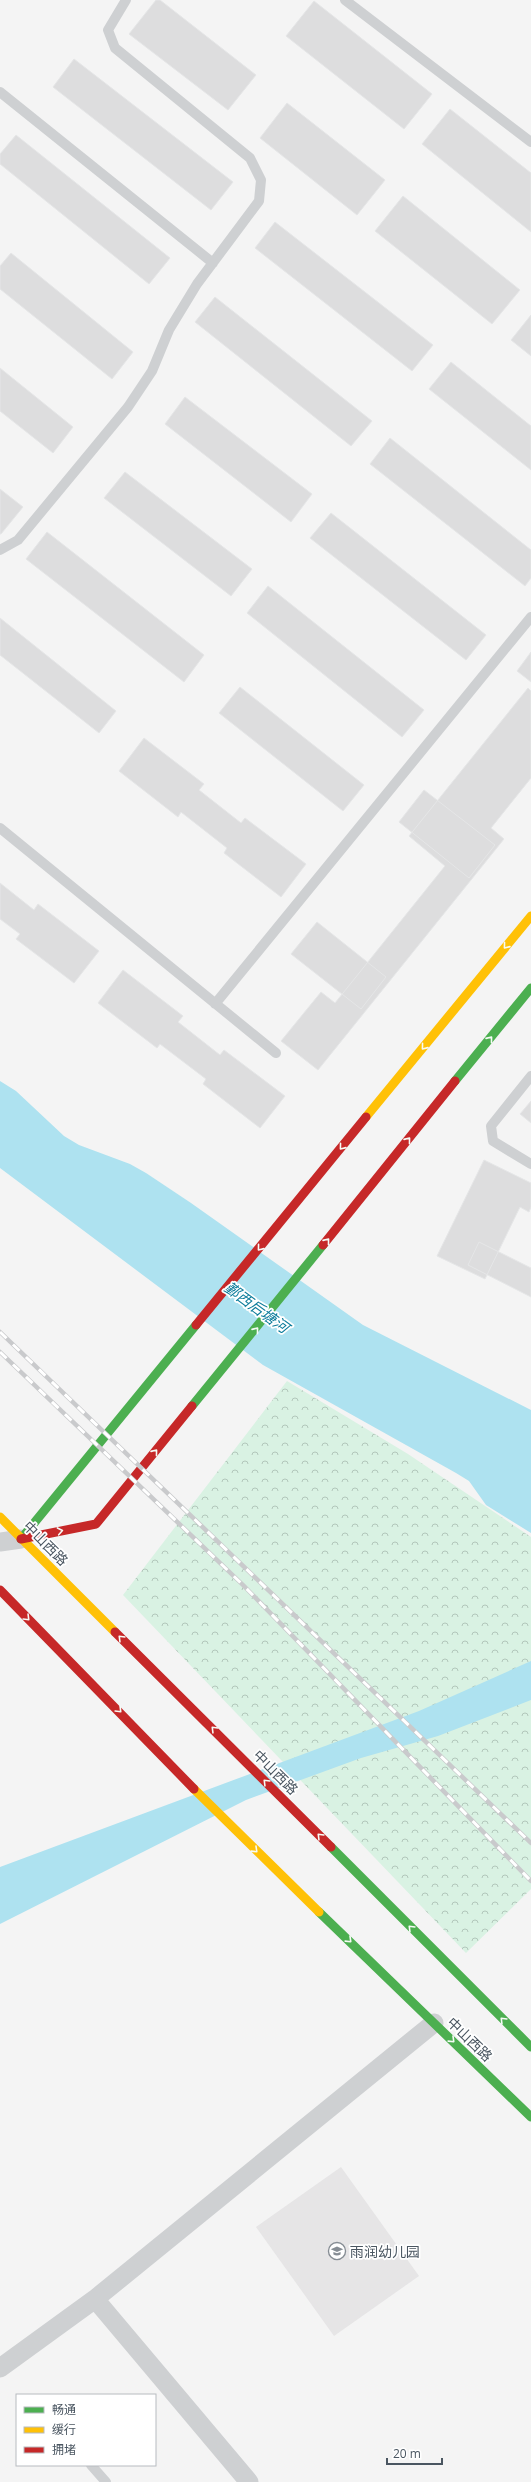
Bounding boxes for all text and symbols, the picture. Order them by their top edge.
one-way arrow [504,941,511,948]
one-way arrow [486,1036,493,1044]
one-way arrow [422,1042,429,1049]
one-way arrow [404,1138,411,1145]
one-way arrow [339,1143,346,1150]
one-way arrow [322,1239,329,1246]
one-way arrow [257,1243,264,1251]
water label: 鄞西后塘河 [221,1277,296,1339]
one-way arrow [251,1327,258,1334]
one-way arrow [151,1450,158,1457]
street label: 中山西路 [19,1516,73,1570]
one-way arrow [57,1528,63,1536]
one-way arrow [22,1613,30,1621]
one-way arrow [118,1635,126,1643]
one-way arrow [114,1705,122,1713]
one-way arrow [211,1726,219,1734]
street label: 中山西路 [249,1745,303,1799]
one-way arrow [263,1779,271,1787]
one-way arrow [317,1833,325,1841]
one-way arrow [250,1845,258,1853]
one-way arrow [409,1925,416,1933]
one-way arrow [344,1935,352,1943]
street label: 中山西路 [443,2013,497,2065]
one-way arrow [500,2017,508,2025]
one-way arrow [447,2036,455,2043]
school or university icon: 雨润幼儿园 [327,2241,347,2261]
place label: 雨润幼儿园 [350,2242,420,2261]
legend [16,2394,156,2466]
text: 畅通 [52,2401,76,2418]
text: 缓行 [52,2421,76,2438]
scale bar [387,2440,442,2466]
text: 拥堵 [52,2441,76,2458]
text: 20 m [393,2445,421,2462]

